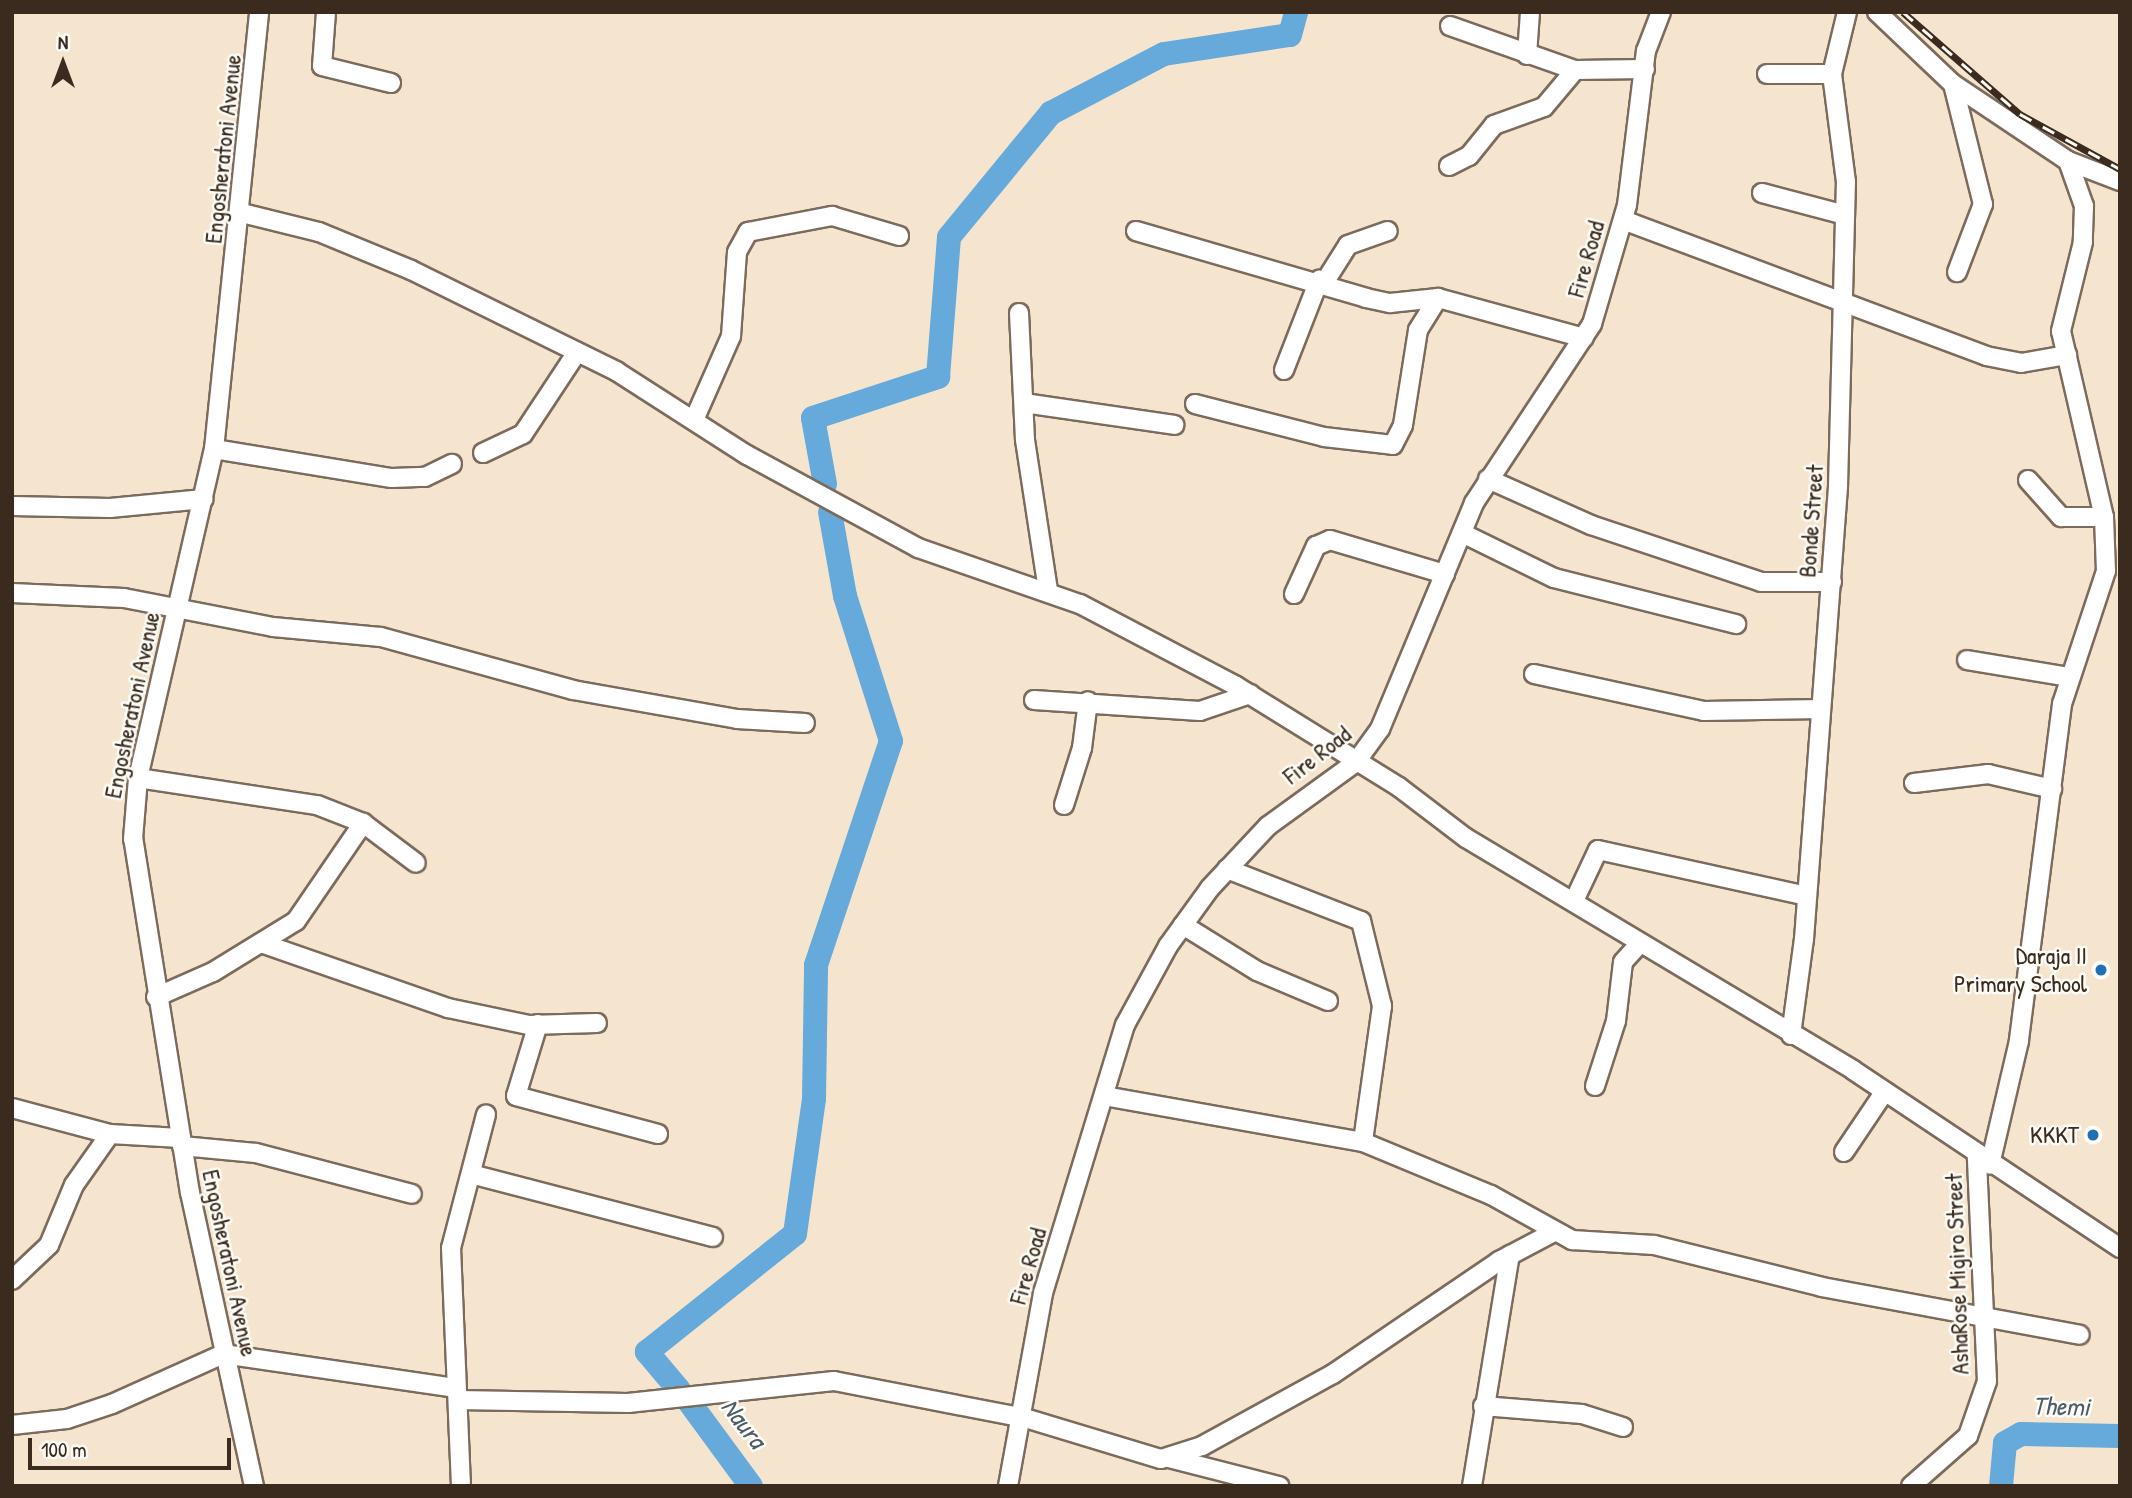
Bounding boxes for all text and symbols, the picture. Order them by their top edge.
north arrow [28,28,98,98]
text: N [58,29,68,55]
street label: Engosheratoni Avenue [199,53,247,245]
street label: Fire Road [1561,218,1611,300]
street label: Bonde Street [1793,464,1829,578]
street label: Engosheratoni Avenue [98,609,166,801]
street label: Fire Road [1277,720,1357,790]
place label: Daraja II Primary School [1954,942,2087,998]
marker: Daraja II Primary School [2093,962,2109,978]
place label: KKKT [2030,1121,2079,1149]
marker: KKKT [2085,1127,2101,1143]
street label: Engosheratoni Avenue [196,1167,264,1359]
street label: AshaRose Migiro Street [1939,1173,1975,1375]
street label: Fire Road [1003,1225,1053,1307]
water label: Themi [2032,1390,2090,1422]
water label: Naura [715,1392,773,1454]
scale bar [32,1424,234,1468]
text: 100 m [41,1435,87,1464]

